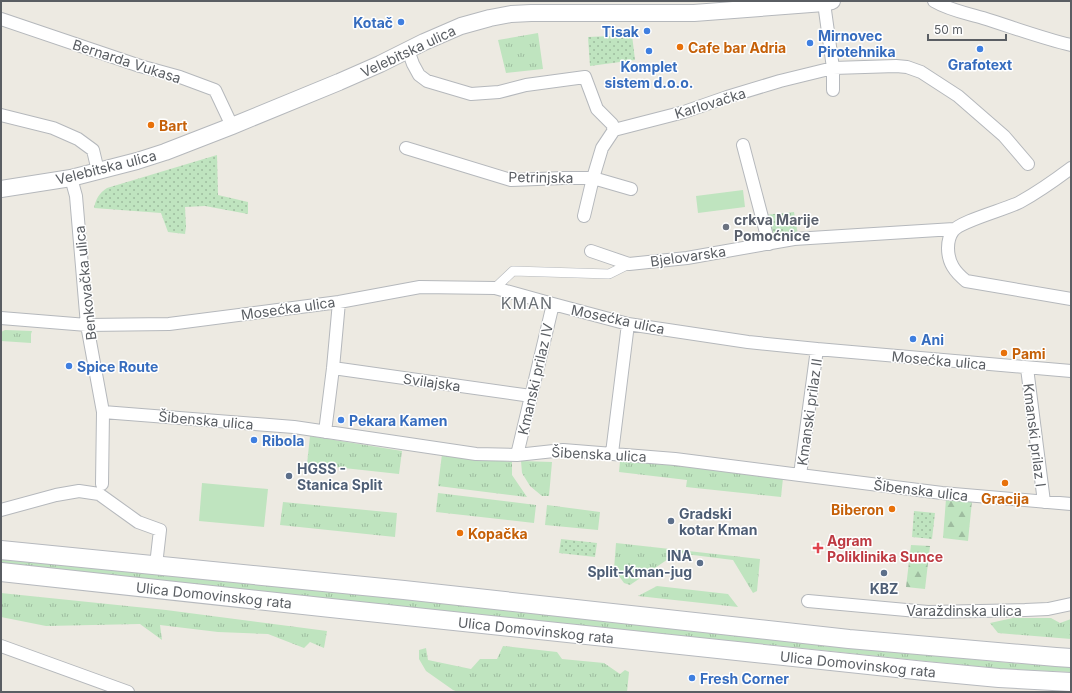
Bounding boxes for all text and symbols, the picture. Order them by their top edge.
place label: Kotač [353,14,393,31]
scale bar [928,16,1006,42]
marker: Kotač [396,17,406,27]
street label: Velebitska ulica [358,22,458,80]
text: 50 m [934,22,963,37]
place label: Tisak [602,23,640,40]
marker: Tisak [642,26,652,36]
place label: Mirnovec Pirotehnika [818,27,896,60]
street label: Bernarda Vukasa [71,35,183,87]
marker: Mirnovec Pirotehnika [805,38,815,48]
place label: Cafe bar Adria [688,39,786,56]
marker: Cafe bar Adria [675,42,685,52]
marker: Grafotext [975,44,985,54]
marker: Komplet sistem d.o.o. [644,46,654,56]
place label: Grafotext [948,56,1012,73]
place label: Komplet sistem d.o.o. [605,58,693,91]
street label: Karlovačka [672,84,748,122]
place label: Bart [159,117,188,134]
marker: Bart [146,120,156,130]
street label: Velebitska ulica [54,146,158,188]
street label: Petrinjska [508,168,574,186]
place label: crkva Marije Pomoćnice [734,211,819,244]
marker: crkva Marije Pomoćnice [721,222,731,232]
street label: Benkovačka ulica [71,225,99,341]
street label: Bjelovarska [649,242,727,270]
street label: Mosećka ulica [240,293,336,323]
district label: KMAN [501,293,553,313]
street label: Mosećka ulica [570,301,666,337]
street label: Kmanski prilaz IV [514,321,556,436]
place label: Ani [921,331,944,348]
marker: Ani [908,334,918,344]
place label: Pami [1012,345,1046,362]
street label: Mosećka ulica [891,347,987,373]
marker: Pami [999,348,1009,358]
street label: Kmanski prilaz II [793,357,825,467]
place label: Spice Route [77,358,158,375]
marker: Spice Route [64,361,74,371]
street label: Svilajska [402,370,462,394]
street label: Kmanski prilaz I [1020,382,1050,488]
street label: Šibenska ulica [158,407,254,433]
place label: Pekara Kamen [349,412,448,429]
marker: Pekara Kamen [336,415,346,425]
place label: Ribola [262,432,304,449]
marker: Ribola [249,435,259,445]
street label: Šibenska ulica [551,443,647,465]
place label: HGSS - Stanica Split [297,460,383,493]
marker: HGSS - Stanica Split [284,471,294,481]
street label: Šibenska ulica [873,476,969,504]
marker: Gracija [1000,478,1010,488]
place label: Gracija [981,490,1029,507]
place label: Biberon [831,501,884,518]
marker: Biberon [887,504,897,514]
place label: Gradski kotar Kman [679,505,757,538]
marker: Gradski kotar Kman [666,516,676,526]
place label: Kopačka [468,525,528,542]
marker: Kopačka [455,528,465,538]
place label: Agram Poliklinika Sunce [827,532,943,565]
marker: Agram Poliklinika Sunce [812,542,824,554]
place label: INA Split-Kman-jug [587,547,693,580]
marker: INA Split-Kman-jug [695,558,705,568]
marker: KBZ [879,568,889,578]
street label: Ulica Domovinskog rata [135,578,293,612]
place label: KBZ [870,580,898,597]
street label: Varaždinska ulica [906,602,1022,619]
street label: Ulica Domovinskog rata [457,613,615,647]
street label: Ulica Domovinskog rata [779,647,937,681]
place label: Fresh Corner [700,670,789,687]
marker: Fresh Corner [687,673,697,683]

